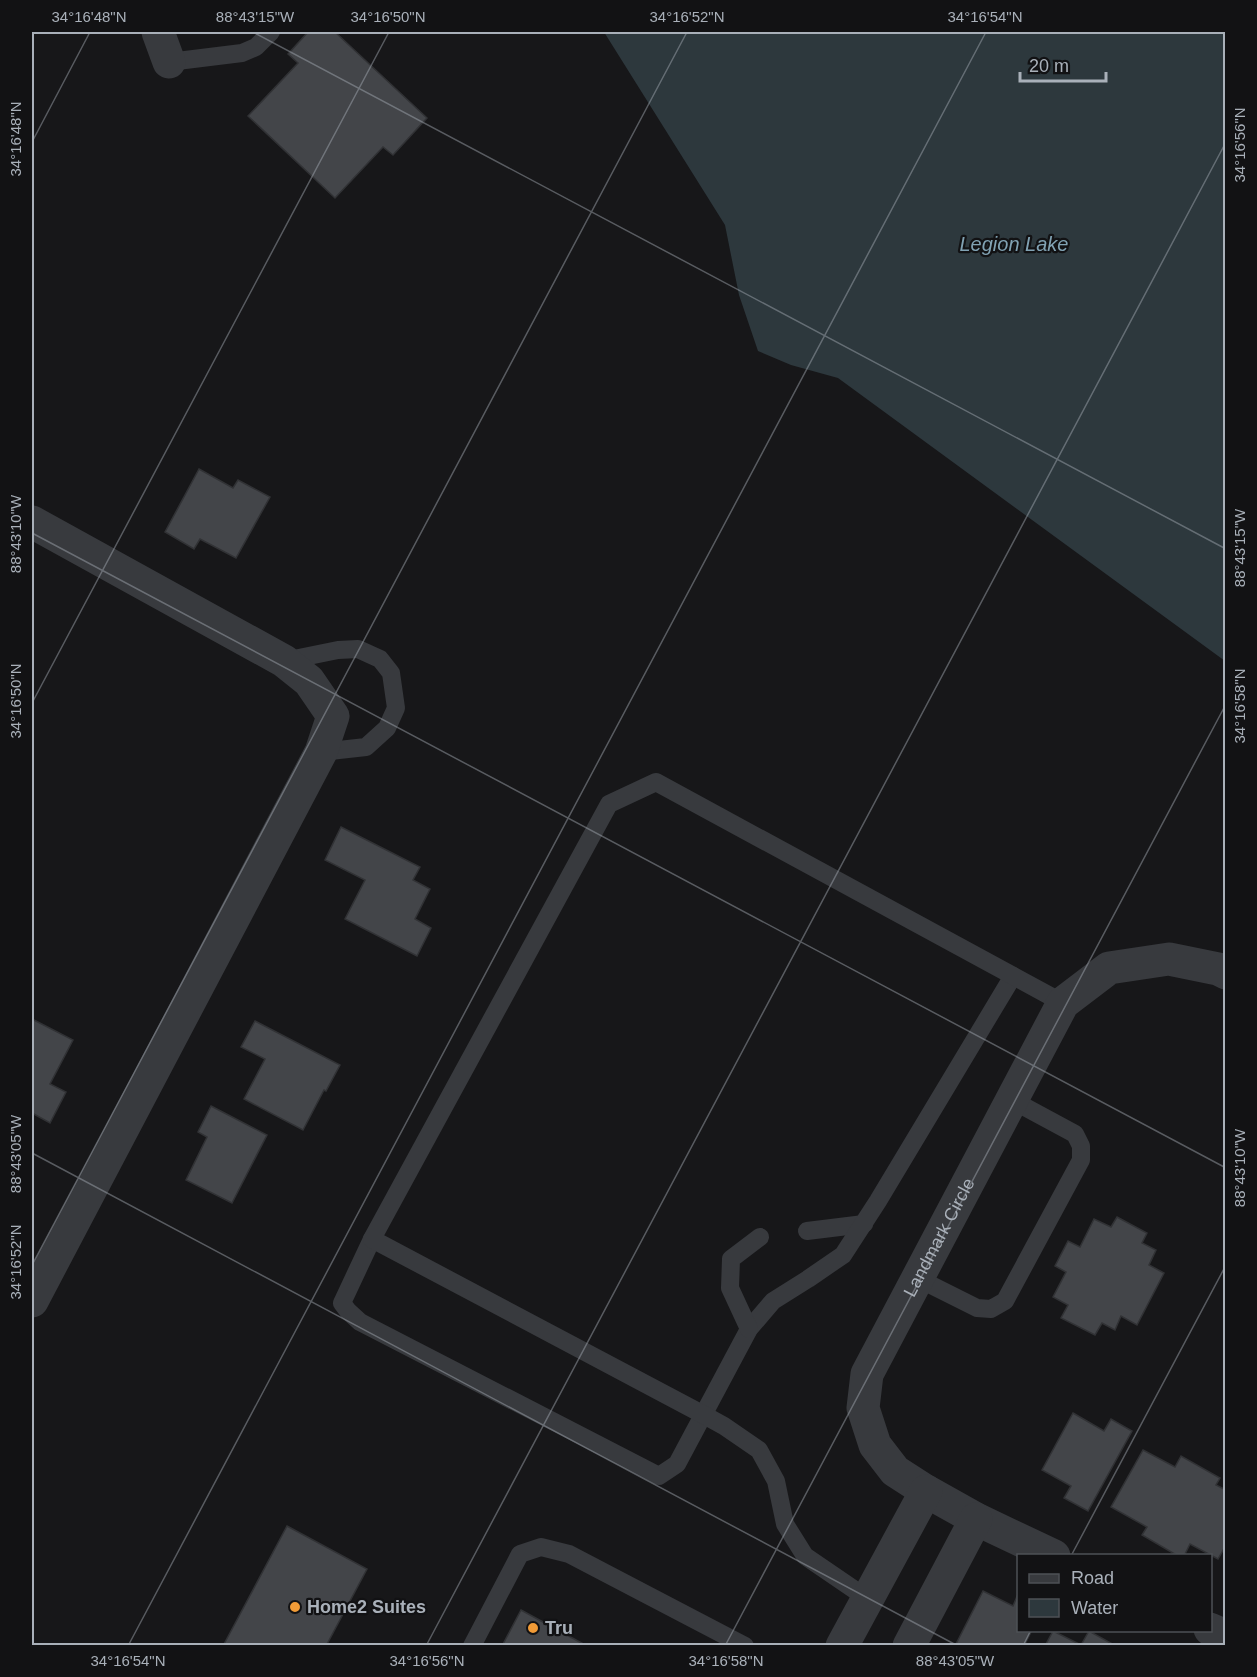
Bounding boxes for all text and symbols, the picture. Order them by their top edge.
text: 34°16'48"N [51,8,127,25]
text: 88°43'15"W [216,8,295,25]
text: 34°16'50"N [350,8,426,25]
text: 34°16'52"N [649,8,725,25]
text: 34°16'54"N [947,8,1023,25]
scale bar [1020,45,1106,83]
text: 20 m [1029,56,1069,76]
text: 34°16'48"N [7,101,24,177]
text: 34°16'56"N [1231,107,1248,183]
water label: Legion Lake [960,233,1068,255]
text: 88°43'10"W [7,494,24,573]
text: 88°43'15"W [1231,508,1248,587]
text: 34°16'50"N [7,663,24,739]
text: 34°16'58"N [1231,668,1248,744]
text: 88°43'05"W [7,1114,24,1193]
text: 88°43'10"W [1231,1128,1248,1207]
street label: Landmark Circle [900,1175,979,1300]
text: 34°16'52"N [7,1224,24,1300]
legend [1017,1554,1212,1632]
text: Road [1071,1568,1114,1588]
place label: Home2 Suites [307,1597,426,1617]
text: Water [1071,1598,1118,1618]
marker: Home2 Suites [288,1600,302,1614]
place label: Tru [545,1618,573,1638]
marker: Tru [526,1621,540,1635]
text: 34°16'54"N [90,1652,166,1669]
text: 34°16'56"N [389,1652,465,1669]
text: 34°16'58"N [688,1652,764,1669]
text: 88°43'05"W [916,1652,995,1669]

